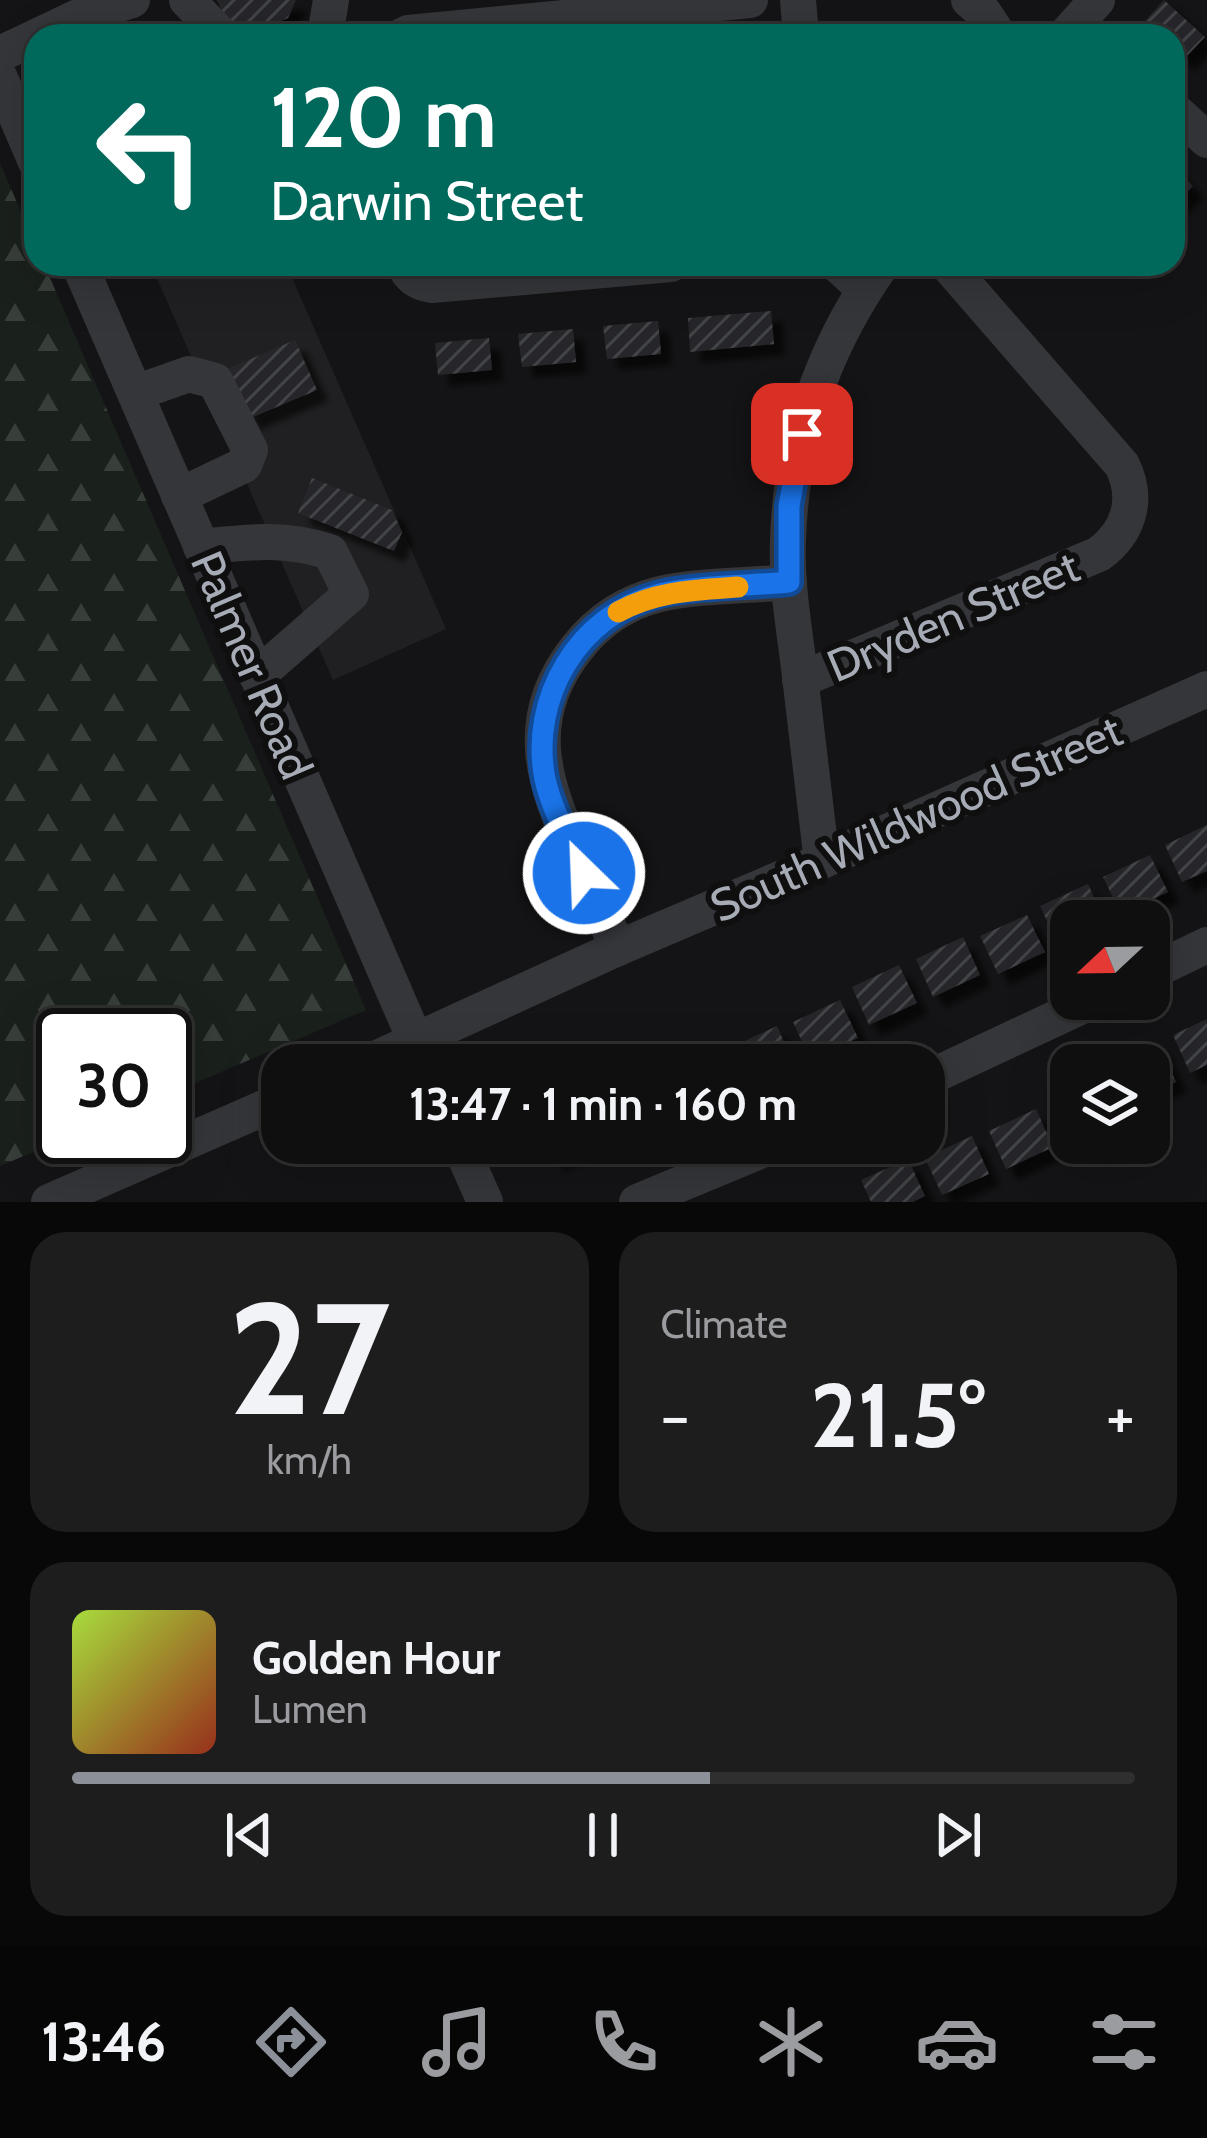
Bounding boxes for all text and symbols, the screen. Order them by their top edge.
text: 120 m [270,66,497,168]
icon: left [72,72,228,228]
text: Darwin Street [270,168,584,234]
pin [751,383,853,485]
icon: arrive [769,401,835,467]
street label: Dryden Street [819,539,1087,693]
street label: Palmer Road [180,543,324,787]
street label: South Wildwood Street [702,703,1130,933]
position arrow [521,810,647,936]
north arrow [1050,900,1170,1020]
map controls [1050,900,1170,1164]
speed limit sign: 30 [36,1008,192,1164]
button: layers [1050,1044,1170,1164]
text: 13:47 · 1 min · 160 m [409,1077,797,1131]
text: 27 [228,1263,390,1453]
text: Climate [661,1300,787,1348]
text: 21.5° [810,1360,985,1470]
text: − [661,1375,690,1456]
text: + [1106,1375,1135,1456]
text: km/h [267,1436,352,1484]
text: Golden Hour [252,1631,500,1685]
text: Lumen [252,1685,368,1733]
icon: previous [216,1802,282,1868]
icon: pause [570,1802,636,1868]
icon: next [925,1802,991,1868]
icon: directions [249,2000,333,2084]
icon: music [415,2000,499,2084]
icon: phone [582,2000,666,2084]
icon: climate [749,2000,833,2084]
icon: car [915,2000,999,2084]
icon: filters [1082,2000,1166,2084]
text: 13:46 [41,2009,166,2075]

